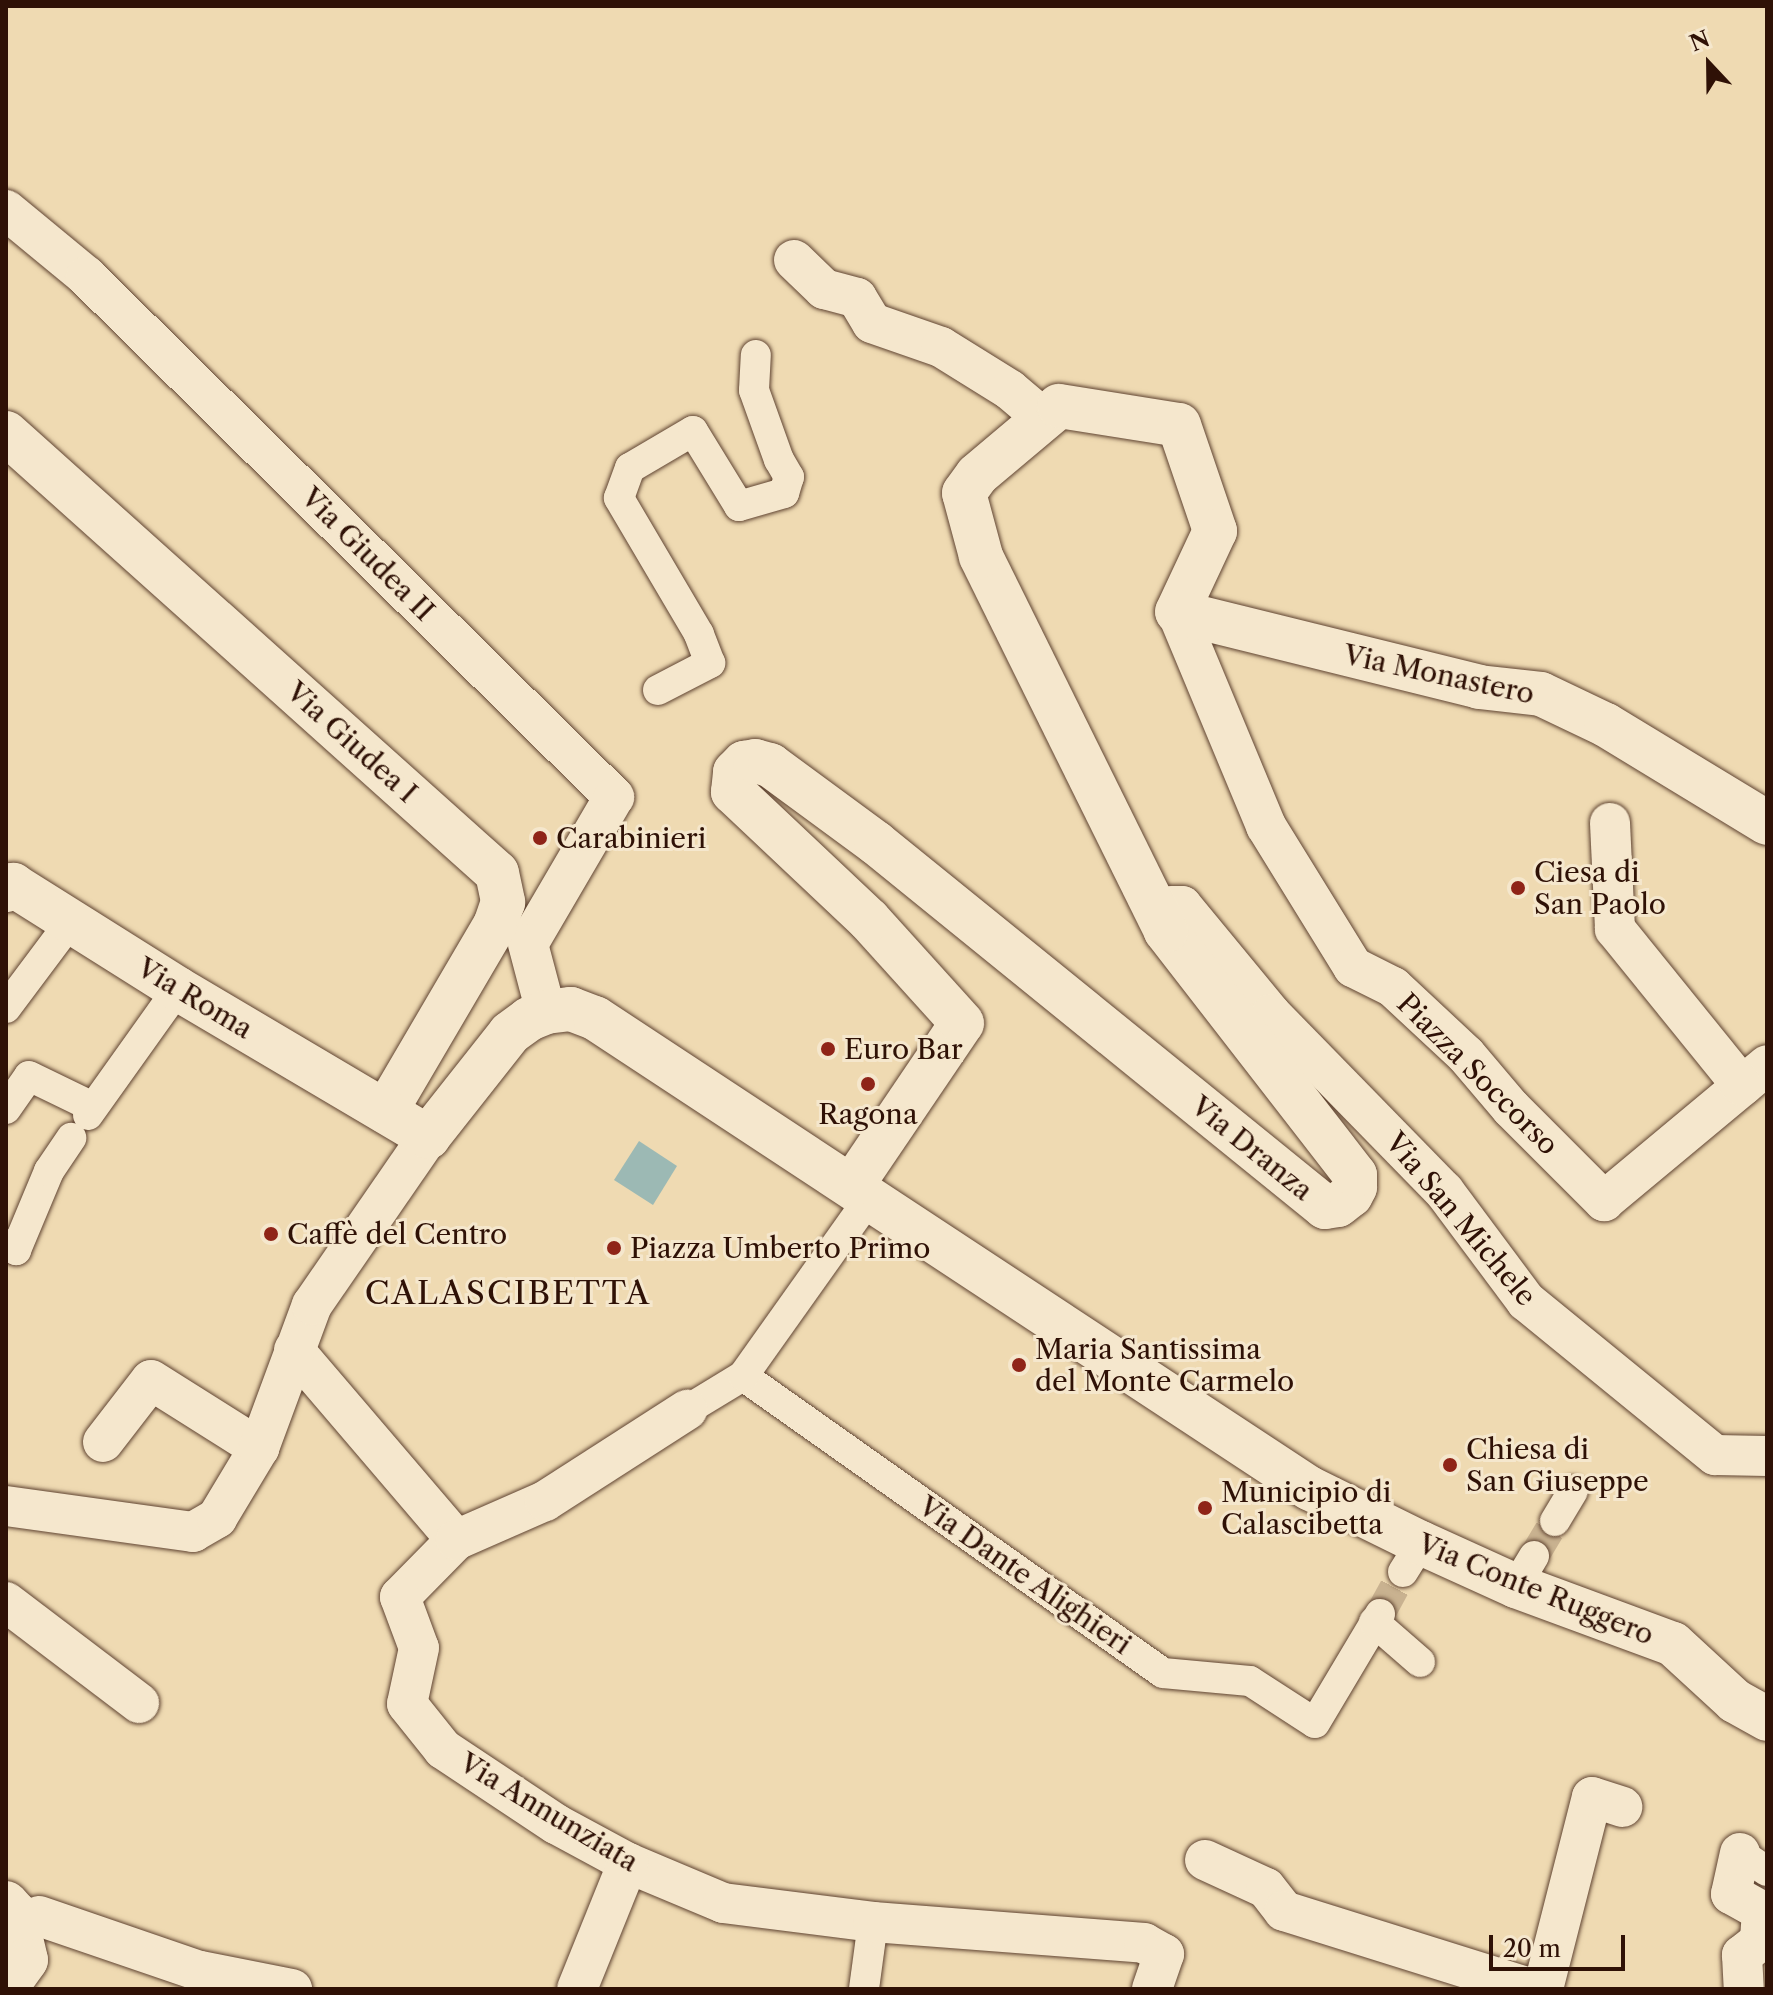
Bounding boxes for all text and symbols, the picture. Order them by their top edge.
north arrow [1669,24,1749,104]
text: N [1686,25,1714,57]
street label: Via Giudea II [294,480,442,628]
street label: Via Monastero [1341,637,1537,711]
street label: Via Giudea I [280,674,424,810]
place label: Carabinieri [556,821,706,855]
marker: Carabinieri [531,829,549,847]
place label: Ciesa di San Paolo [1534,855,1666,921]
marker: Ciesa di San Paolo [1509,879,1527,897]
street label: Via Roma [131,950,259,1046]
street label: Piazza Soccorso [1390,986,1566,1162]
place label: Euro Bar [844,1032,963,1066]
marker: Euro Bar [819,1040,837,1058]
marker: Ragona [859,1075,877,1093]
street label: Via Dranza [1184,1089,1320,1207]
place label: Ragona [818,1097,918,1131]
street label: Via San Michele [1379,1125,1543,1313]
place label: Caffè del Centro [287,1217,507,1251]
marker: Caffè del Centro [262,1225,280,1243]
place label: Piazza Umberto Primo [630,1231,931,1265]
marker: Piazza Umberto Primo [605,1239,623,1257]
district label: CALASCIBETTA [365,1274,651,1312]
place label: Maria Santissima del Monte Carmelo [1035,1332,1294,1398]
marker: Maria Santissima del Monte Carmelo [1010,1356,1028,1374]
place label: Chiesa di San Giuseppe [1466,1432,1649,1498]
marker: Chiesa di San Giuseppe [1441,1456,1459,1474]
place label: Municipio di Calascibetta [1221,1475,1391,1541]
street label: Via Dante Alighieri [912,1489,1138,1661]
marker: Municipio di Calascibetta [1196,1499,1214,1517]
street label: Via Conte Ruggero [1413,1526,1659,1652]
street label: Via Annunziata [453,1745,645,1879]
scale bar [1493,1919,1629,1969]
text: 20 m [1503,1934,1561,1963]

